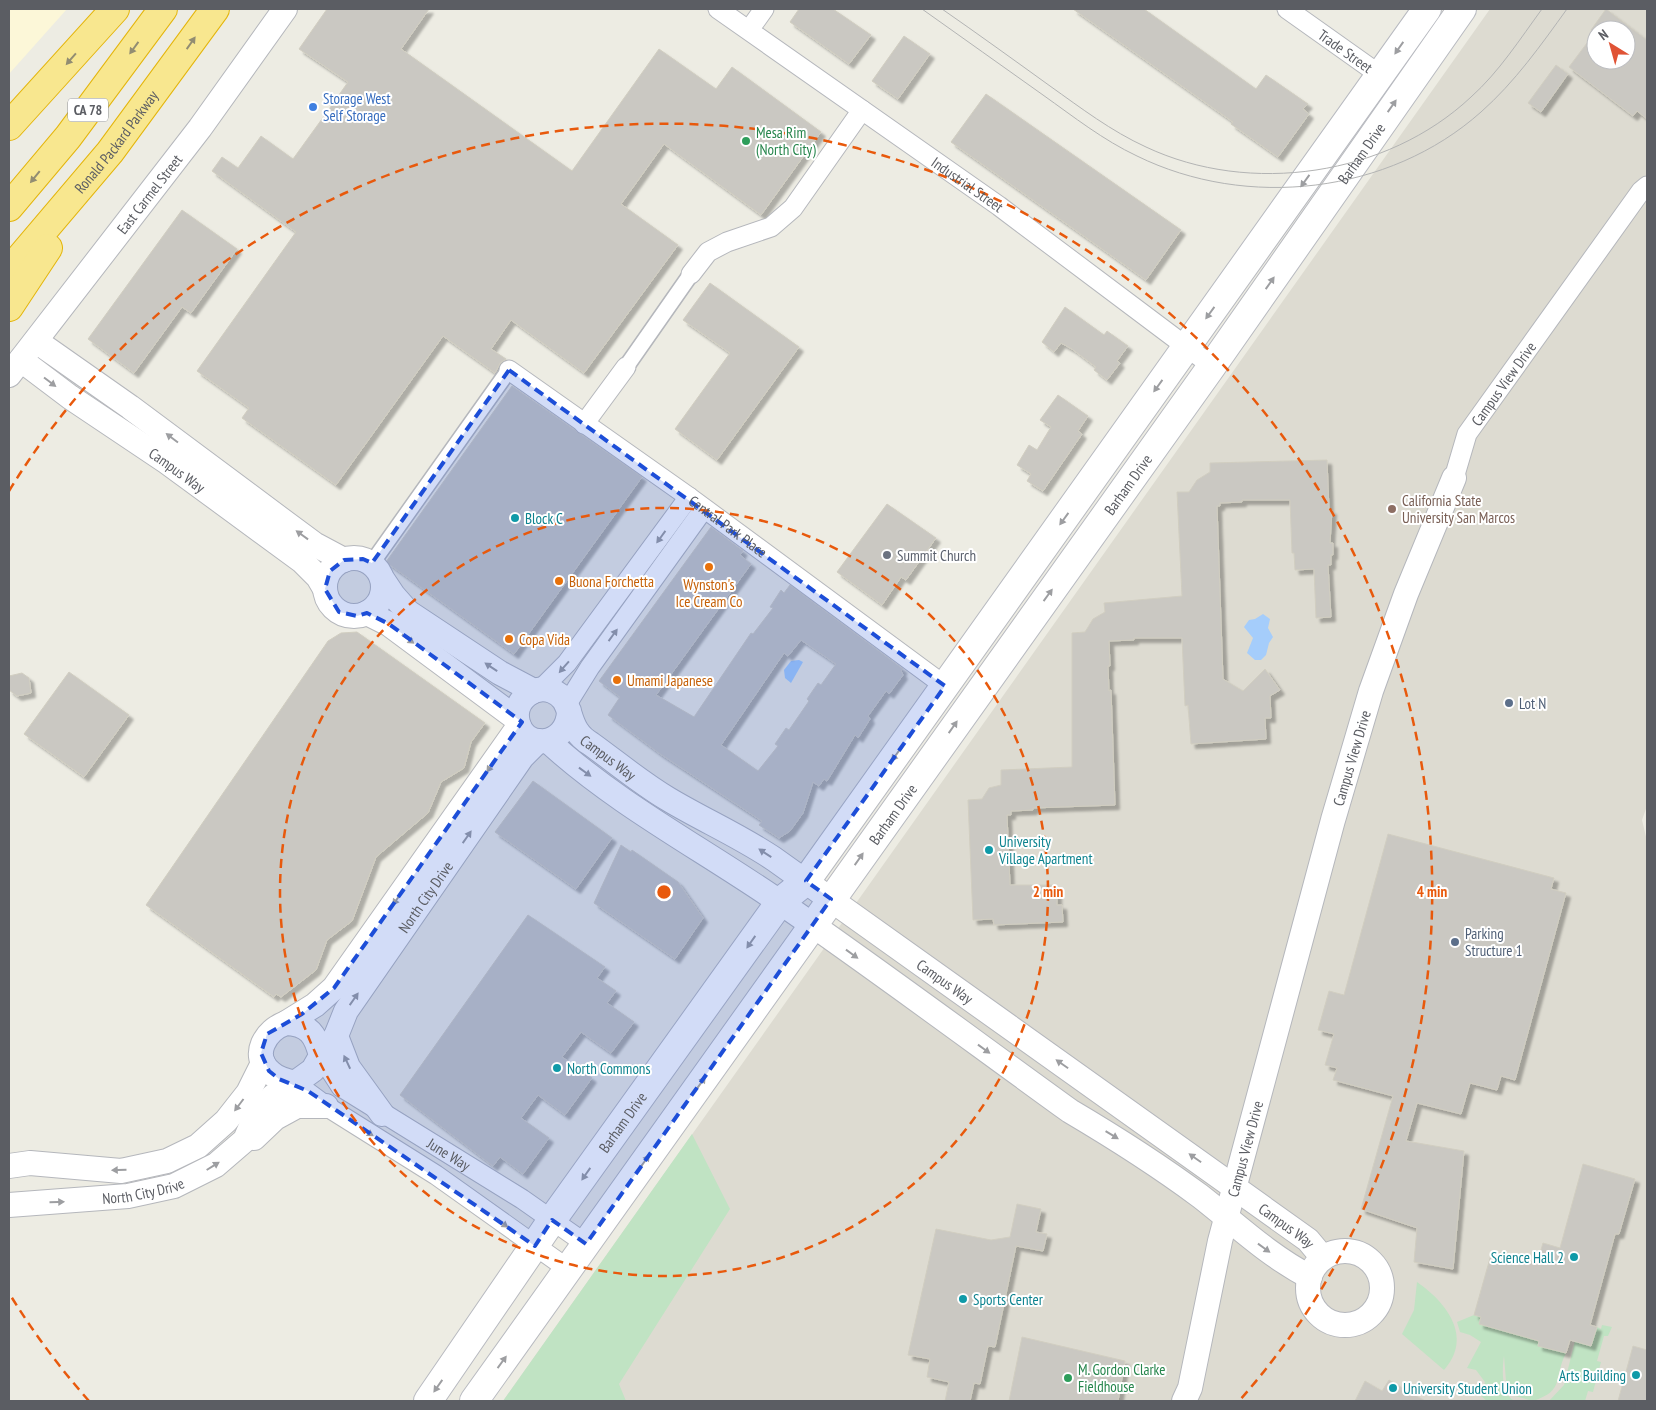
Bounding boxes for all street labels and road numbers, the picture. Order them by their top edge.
street label: Trade Street [1315,25,1377,77]
street label: Ronald Packard Parkway [70,86,162,197]
road number: CA 78 [68,98,108,122]
street label: Barham Drive [1333,119,1389,187]
street label: East Carmel Street [112,150,186,237]
street label: Industrial Street [928,152,1008,216]
street label: Campus View Drive [1467,338,1540,429]
street label: Campus Way [145,443,209,497]
street label: Barham Drive [1100,450,1156,518]
street label: Central Park Place [685,491,771,561]
street label: Campus View Drive [1328,708,1374,808]
street label: Campus Way [577,730,640,784]
street label: Barham Drive [865,780,921,848]
street label: North City Drive [394,857,457,936]
street label: Campus Way [913,955,977,1008]
street label: Barham Drive [594,1088,650,1156]
street label: Campus View Drive [1223,1098,1267,1199]
street label: June Way [423,1133,474,1175]
street label: North City Drive [102,1173,187,1207]
street label: Campus Way [1255,1199,1320,1251]

